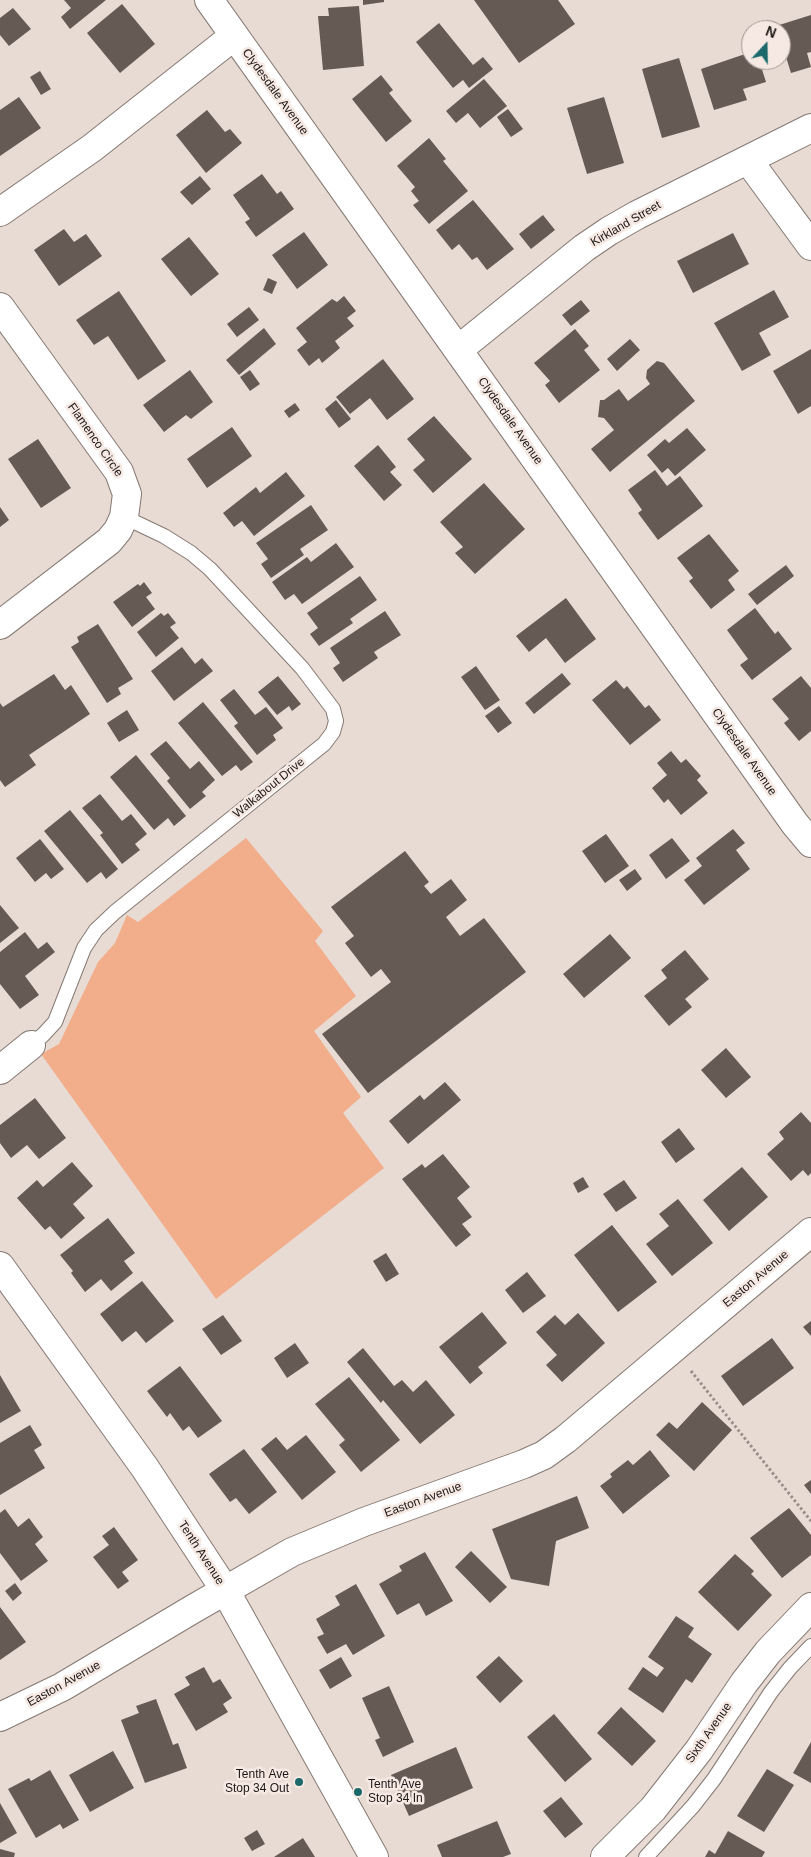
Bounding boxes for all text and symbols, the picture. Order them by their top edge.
north arrow [741,20,791,70]
text: N [763,23,779,41]
street label: Clydesdale Avenue [239,46,311,138]
street label: Kirkland Street [588,198,664,250]
street label: Clydesdale Avenue [475,375,545,467]
street label: Flamenco Circle [64,400,126,480]
street label: Clydesdale Avenue [709,706,779,798]
street label: Walkabout Drive [230,755,308,821]
street label: Easton Avenue [720,1247,792,1311]
street label: Easton Avenue [382,1479,464,1521]
street label: Tenth Avenue [175,1518,227,1588]
street label: Easton Avenue [25,1658,103,1710]
street label: Sixth Avenue [683,1700,735,1766]
place label: Tenth Ave Stop 34 Out [225,1768,289,1796]
marker: Tenth Ave Stop 34 Out [293,1776,305,1788]
place label: Tenth Ave Stop 34 In [368,1778,423,1806]
marker: Tenth Ave Stop 34 In [352,1786,364,1798]

